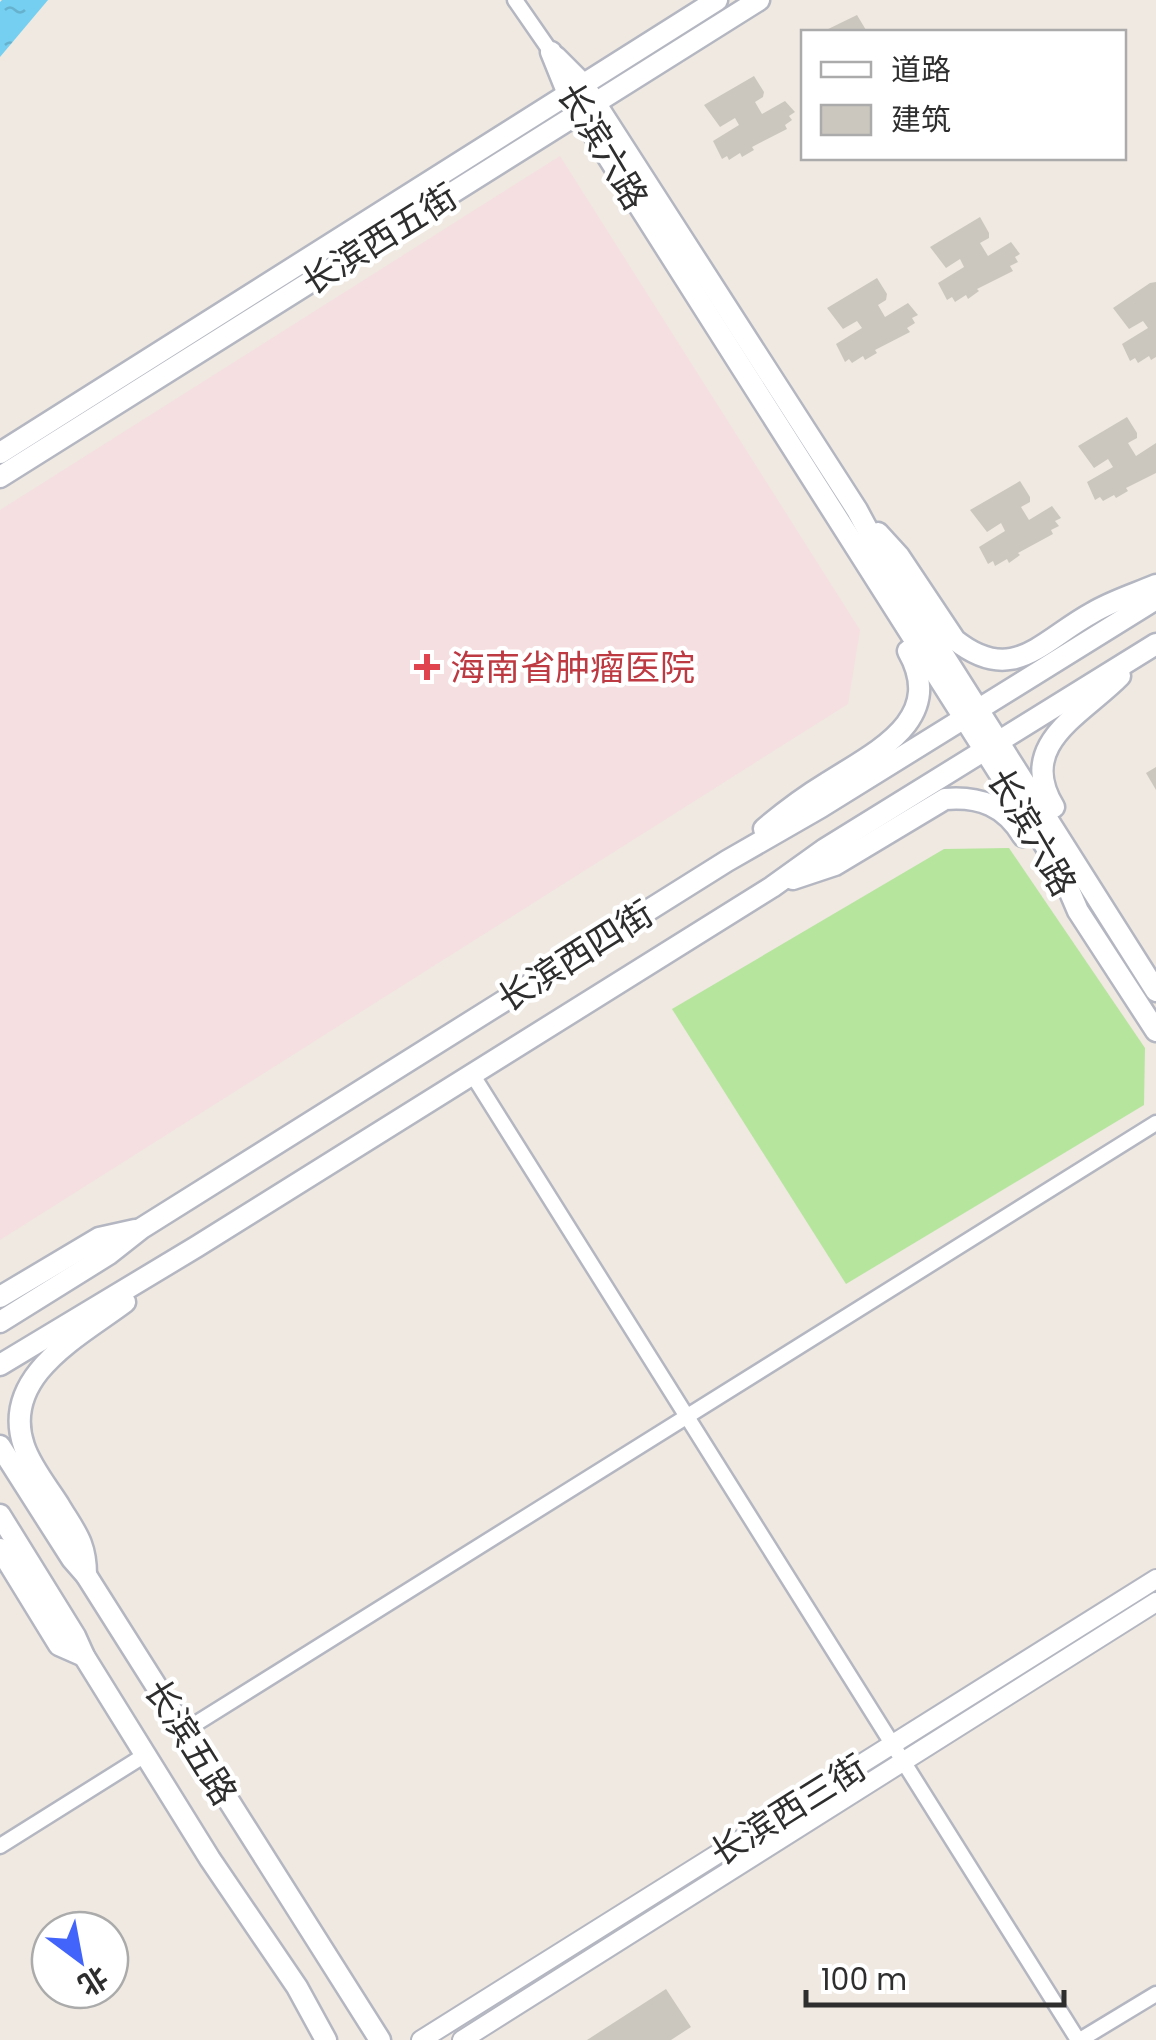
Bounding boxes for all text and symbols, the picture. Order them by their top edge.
legend [801,30,1126,160]
text: 道路 [891,48,951,91]
street label: 长滨六路 [546,73,660,219]
text: 建筑 [891,98,951,141]
street label: 长滨西五街 [292,172,466,306]
place label: 海南省肿瘤医院 [450,643,695,692]
marker: 海南省肿瘤医院 [414,654,440,680]
street label: 长滨六路 [976,759,1088,905]
street label: 长滨西四街 [488,889,662,1023]
street label: 长滨五路 [133,1670,249,1814]
street label: 长滨西三街 [701,1743,875,1877]
north arrow [30,1910,130,2010]
scale bar [806,1945,1064,2007]
text: 北 [71,1957,115,2005]
text: 100 m [821,1958,907,2001]

